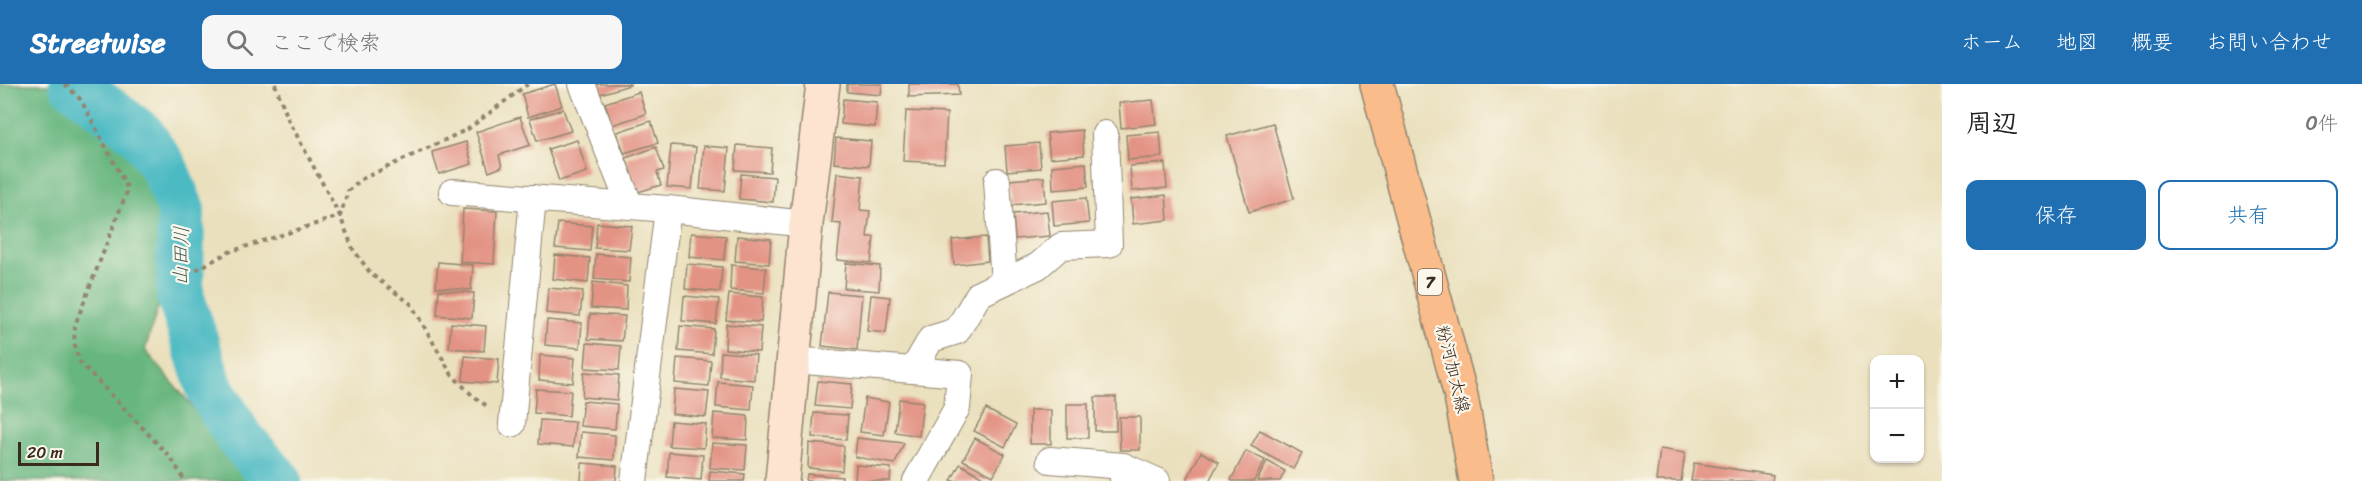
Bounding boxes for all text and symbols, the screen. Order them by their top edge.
search box [202,15,622,69]
text: Streetwise [30,18,166,67]
text: ここで検索 [271,23,381,62]
text: ホーム [1961,23,2023,61]
text: 地図 [2056,23,2098,61]
text: 概要 [2131,23,2173,61]
text: お問い合わせ [2206,23,2332,61]
icon: search [223,26,256,59]
text: 周辺 [1966,100,2018,146]
text: 0件 [2305,106,2338,141]
button: 保存 [1966,180,2146,250]
button: 共有 [2158,180,2338,250]
water label: 山田川 [163,226,199,286]
road number: 7 [1418,269,1442,295]
street label: 粉河加太線 [1427,321,1479,417]
map controls [1870,355,1924,463]
button: + [1870,355,1924,409]
button: − [1870,409,1924,463]
text: 20 m [27,438,63,467]
scale bar [18,439,99,466]

